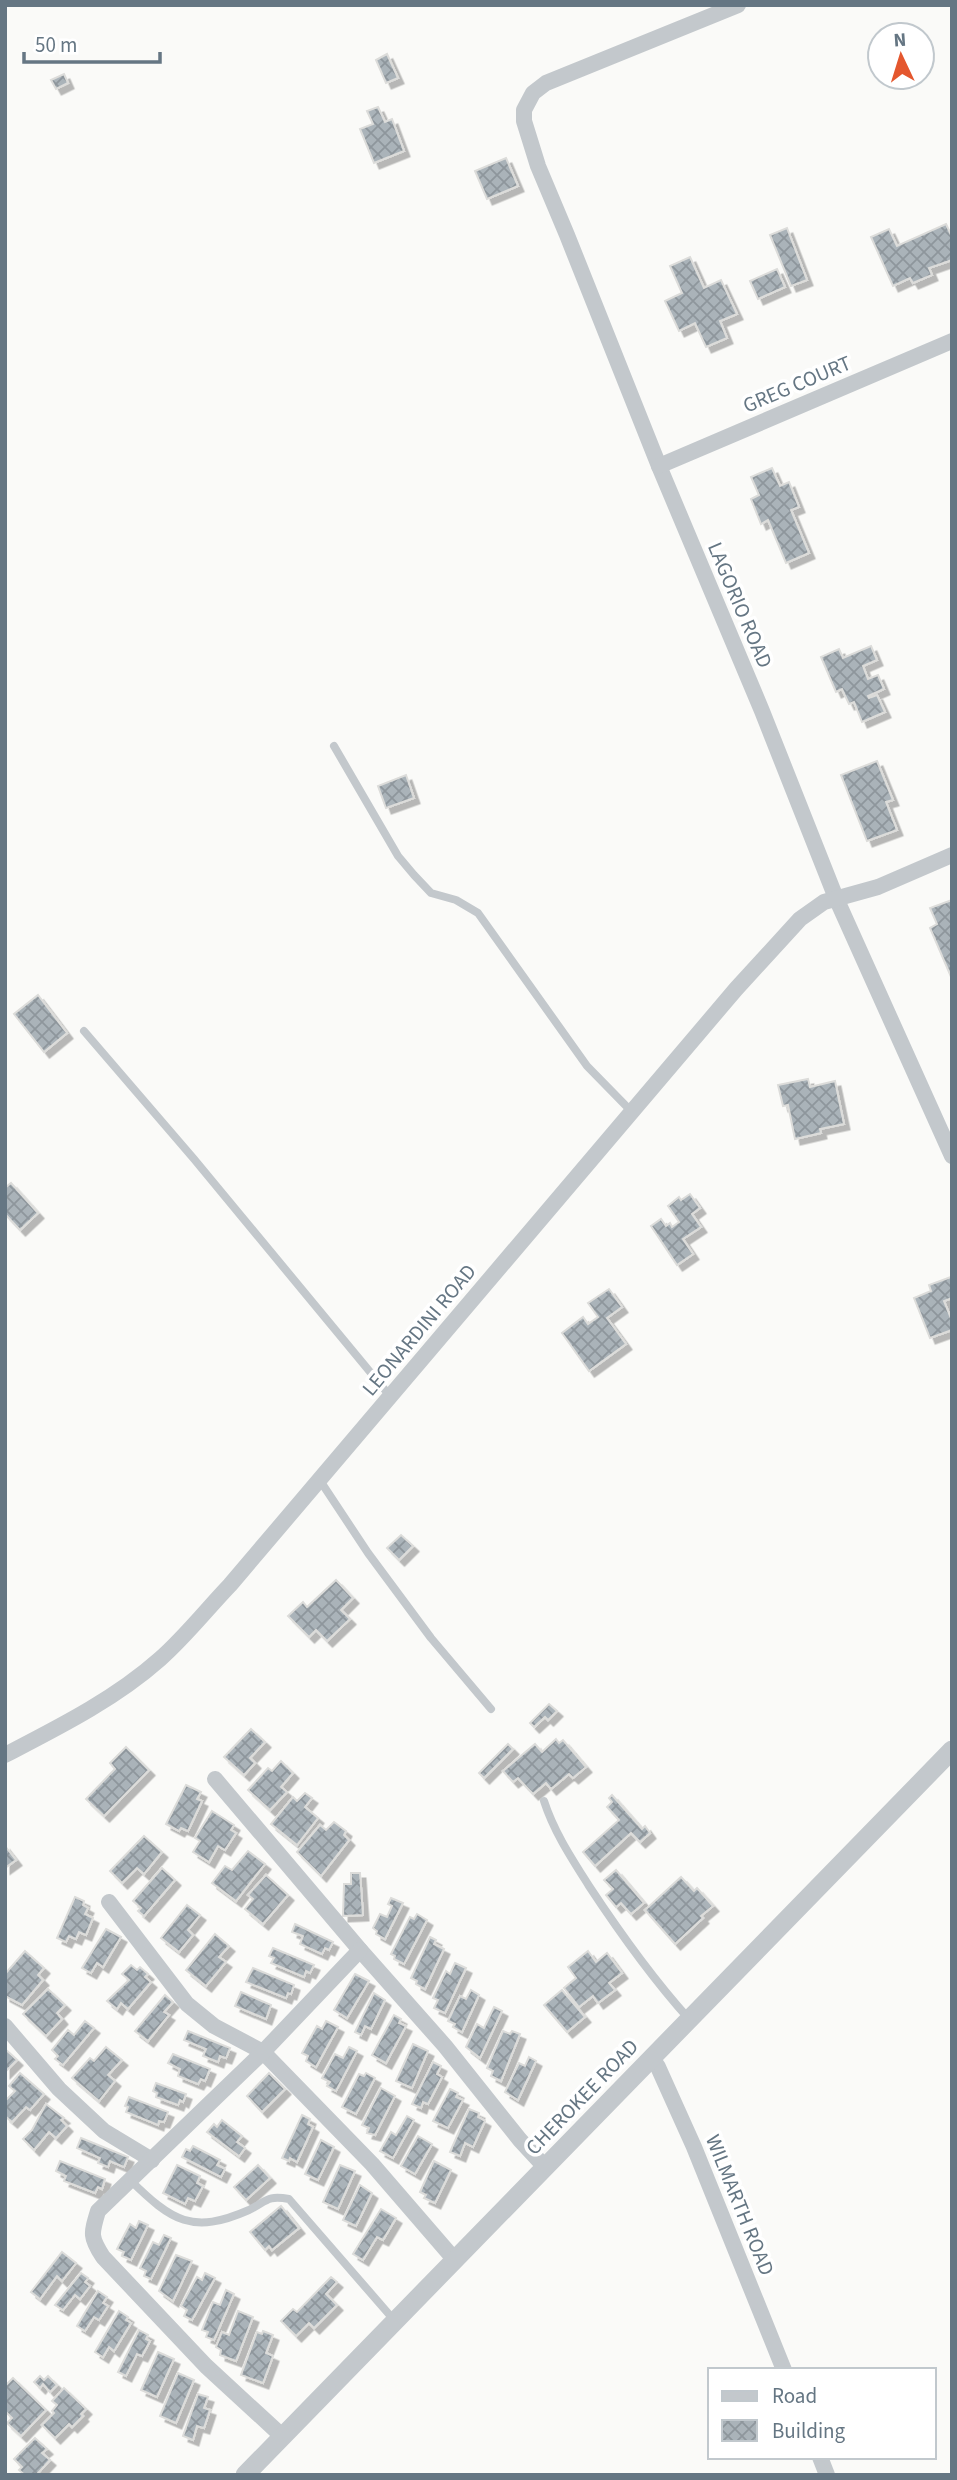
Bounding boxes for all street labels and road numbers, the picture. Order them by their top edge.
street label: GREG COURT [738,348,856,420]
street label: LAGORIO ROAD [700,537,780,673]
street label: LEONARDINI ROAD [355,1258,483,1402]
street label: CHEROKEE ROAD [519,2032,645,2162]
street label: WILMARTH ROAD [698,2130,782,2280]

